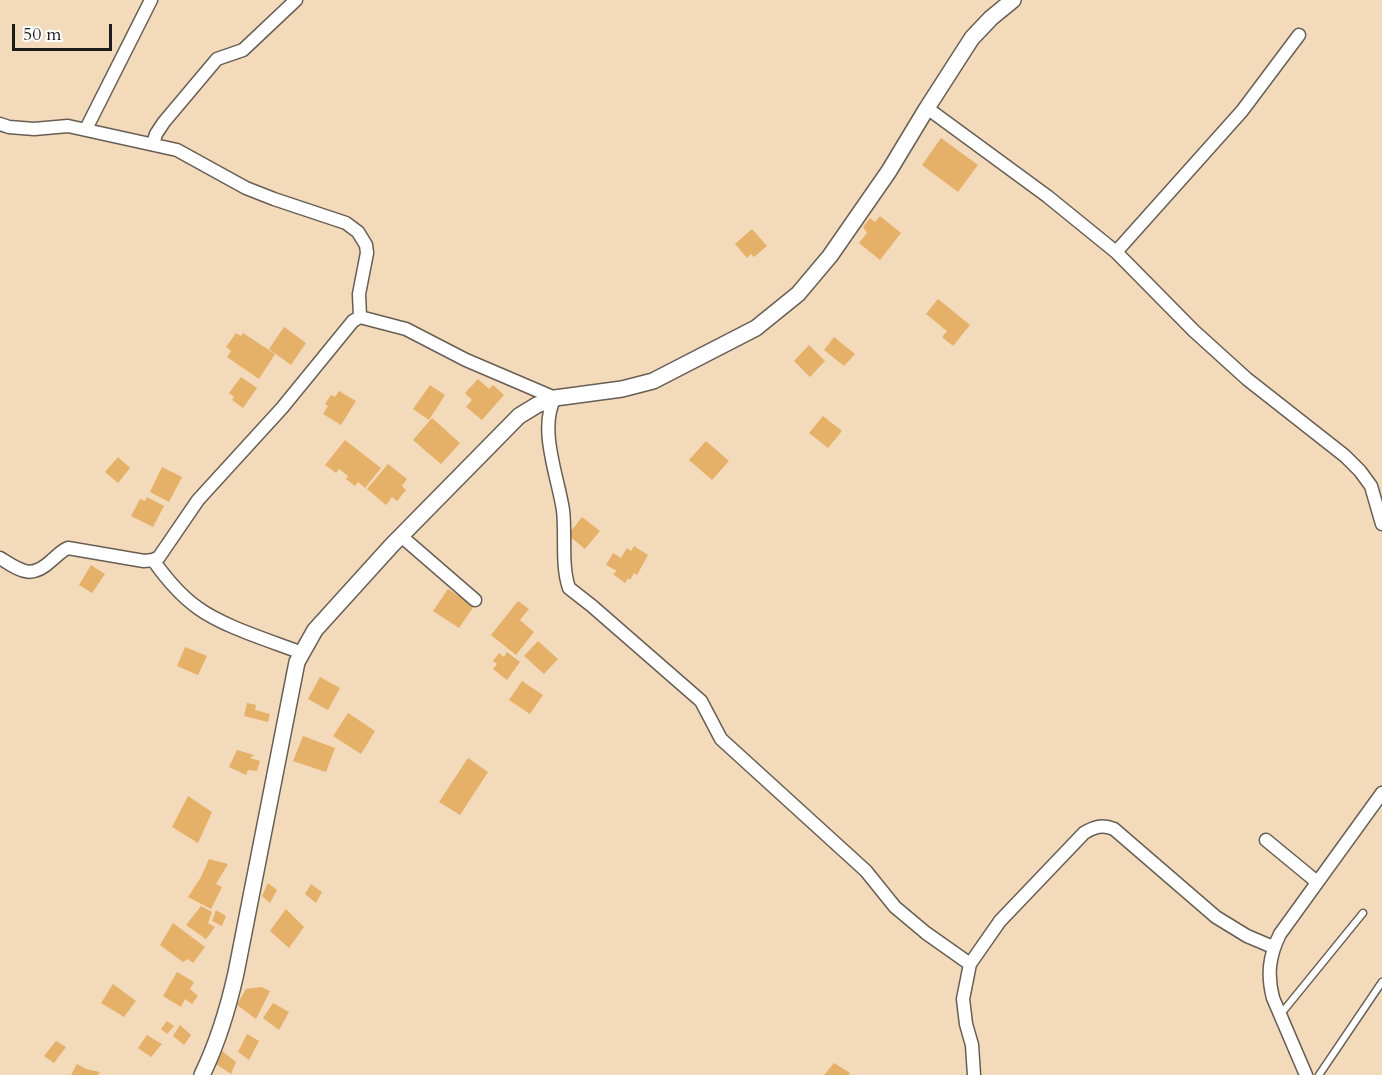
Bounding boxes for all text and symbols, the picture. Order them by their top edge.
scale bar [15,12,116,50]
text: 50 m [23,22,62,47]

